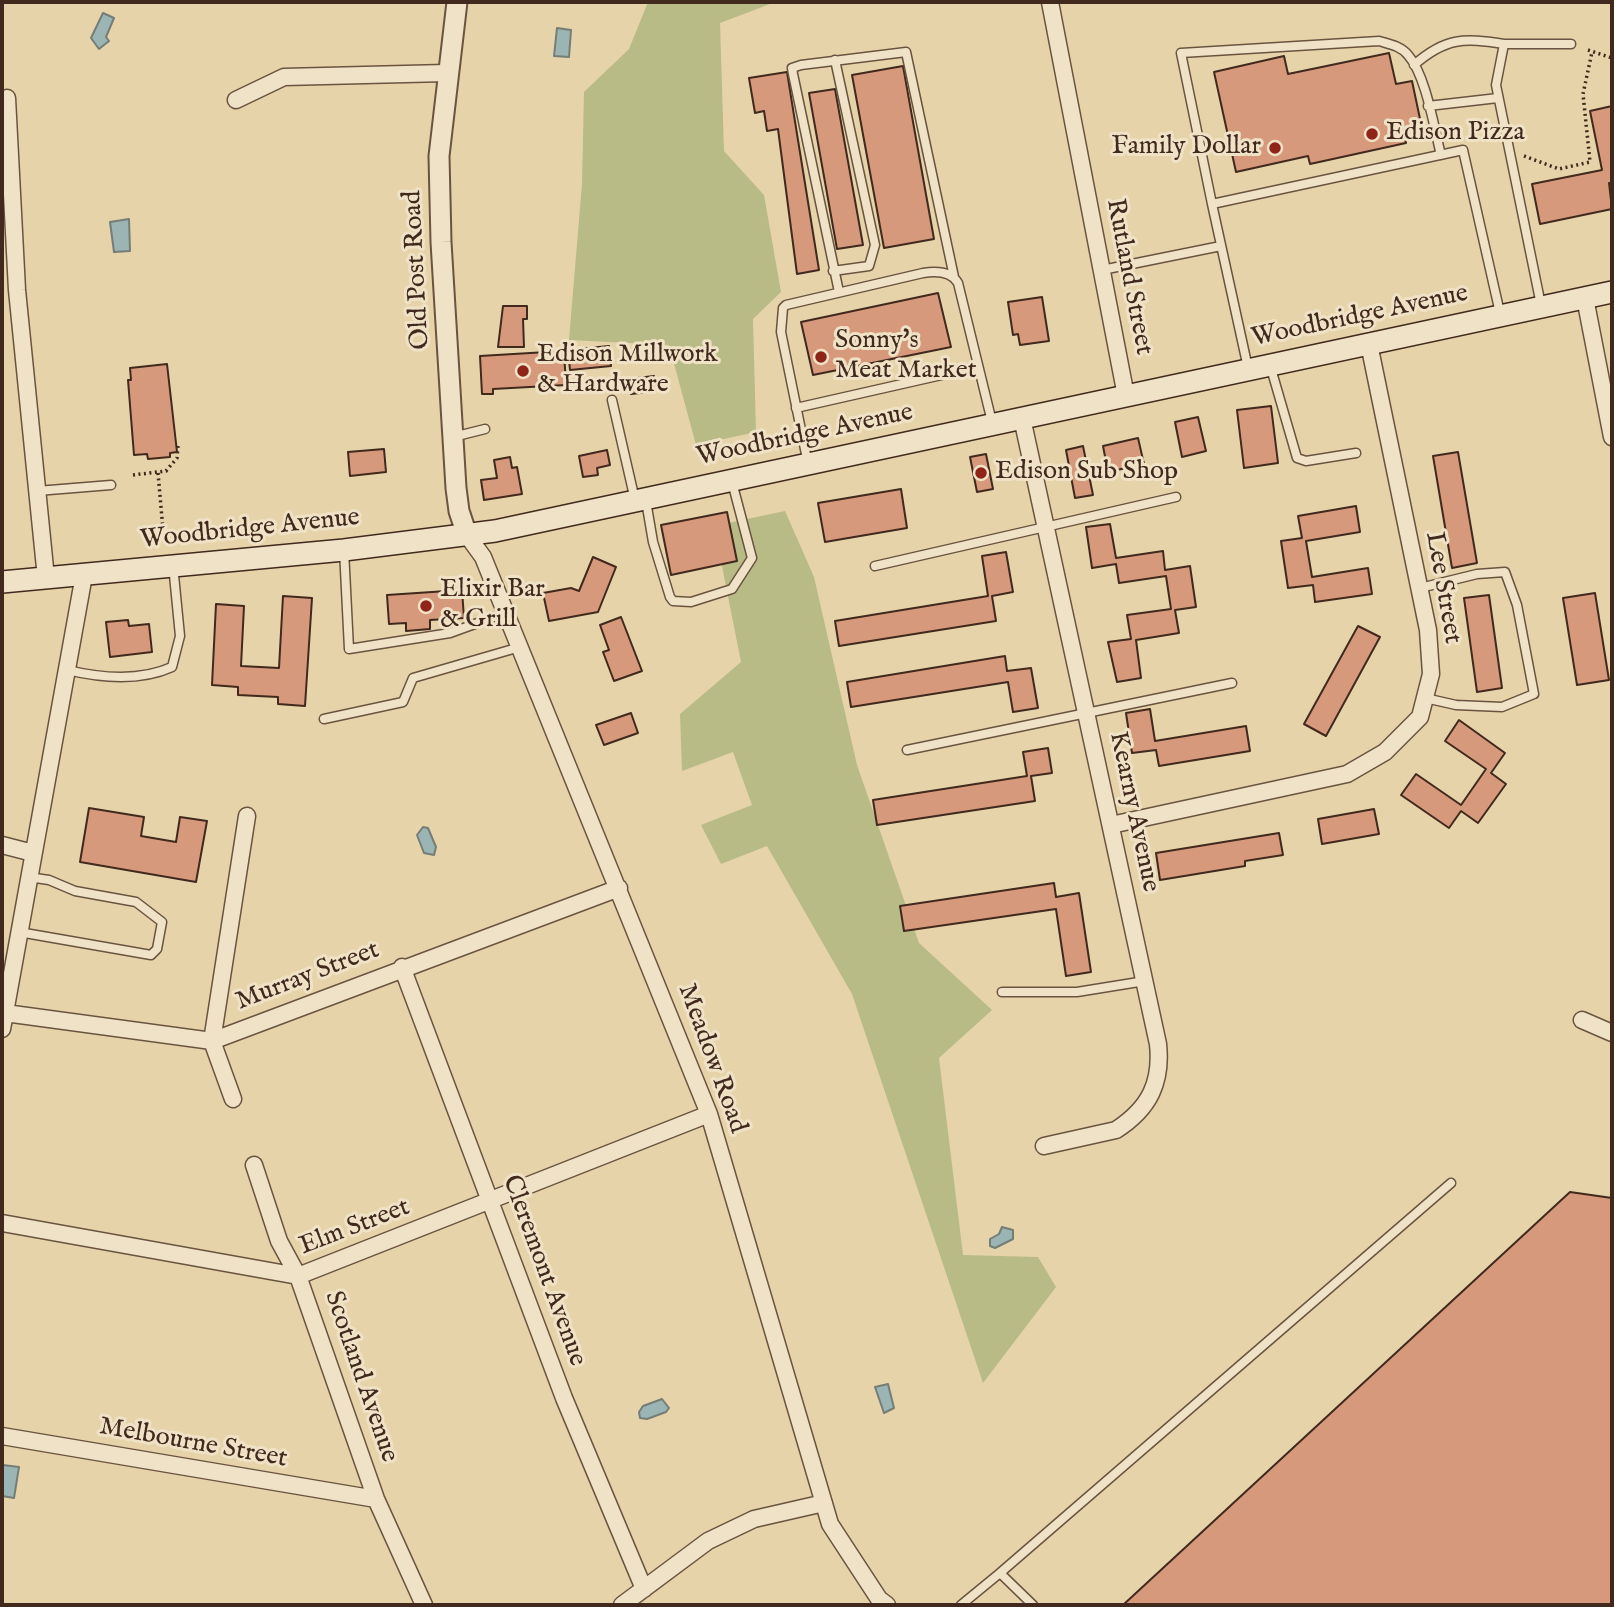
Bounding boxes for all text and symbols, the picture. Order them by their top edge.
place label: Edison Pizza [1386,118,1525,150]
marker: Edison Pizza [1364,126,1380,142]
place label: Family Dollar [1112,132,1261,164]
marker: Family Dollar [1267,140,1283,156]
street label: Old Post Road [398,190,438,350]
street label: Rutland Street [1098,196,1158,358]
street label: Woodbridge Avenue [1249,279,1471,355]
place label: Sonny's Meat Market [835,326,977,388]
place label: Edison Millwork & Hardware [537,340,718,402]
marker: Sonny's Meat Market [813,349,829,365]
marker: Edison Millwork & Hardware [515,363,531,379]
street label: Woodbridge Avenue [694,398,916,474]
place label: Edison Sub Shop [995,457,1178,489]
marker: Edison Sub Shop [973,465,989,481]
street label: Woodbridge Avenue [139,503,361,557]
street label: Lee Street [1417,530,1467,646]
place label: Elixir Bar & Grill [440,575,545,636]
marker: Elixir Bar & Grill [418,598,434,614]
street label: Kearny Avenue [1101,729,1165,895]
street label: Murray Street [232,935,384,1019]
street label: Meadow Road [670,980,752,1138]
street label: Cleremont Avenue [494,1171,592,1371]
street label: Elm Street [296,1193,414,1263]
street label: Scotland Avenue [316,1287,404,1467]
street label: Melbourne Street [97,1412,289,1476]

